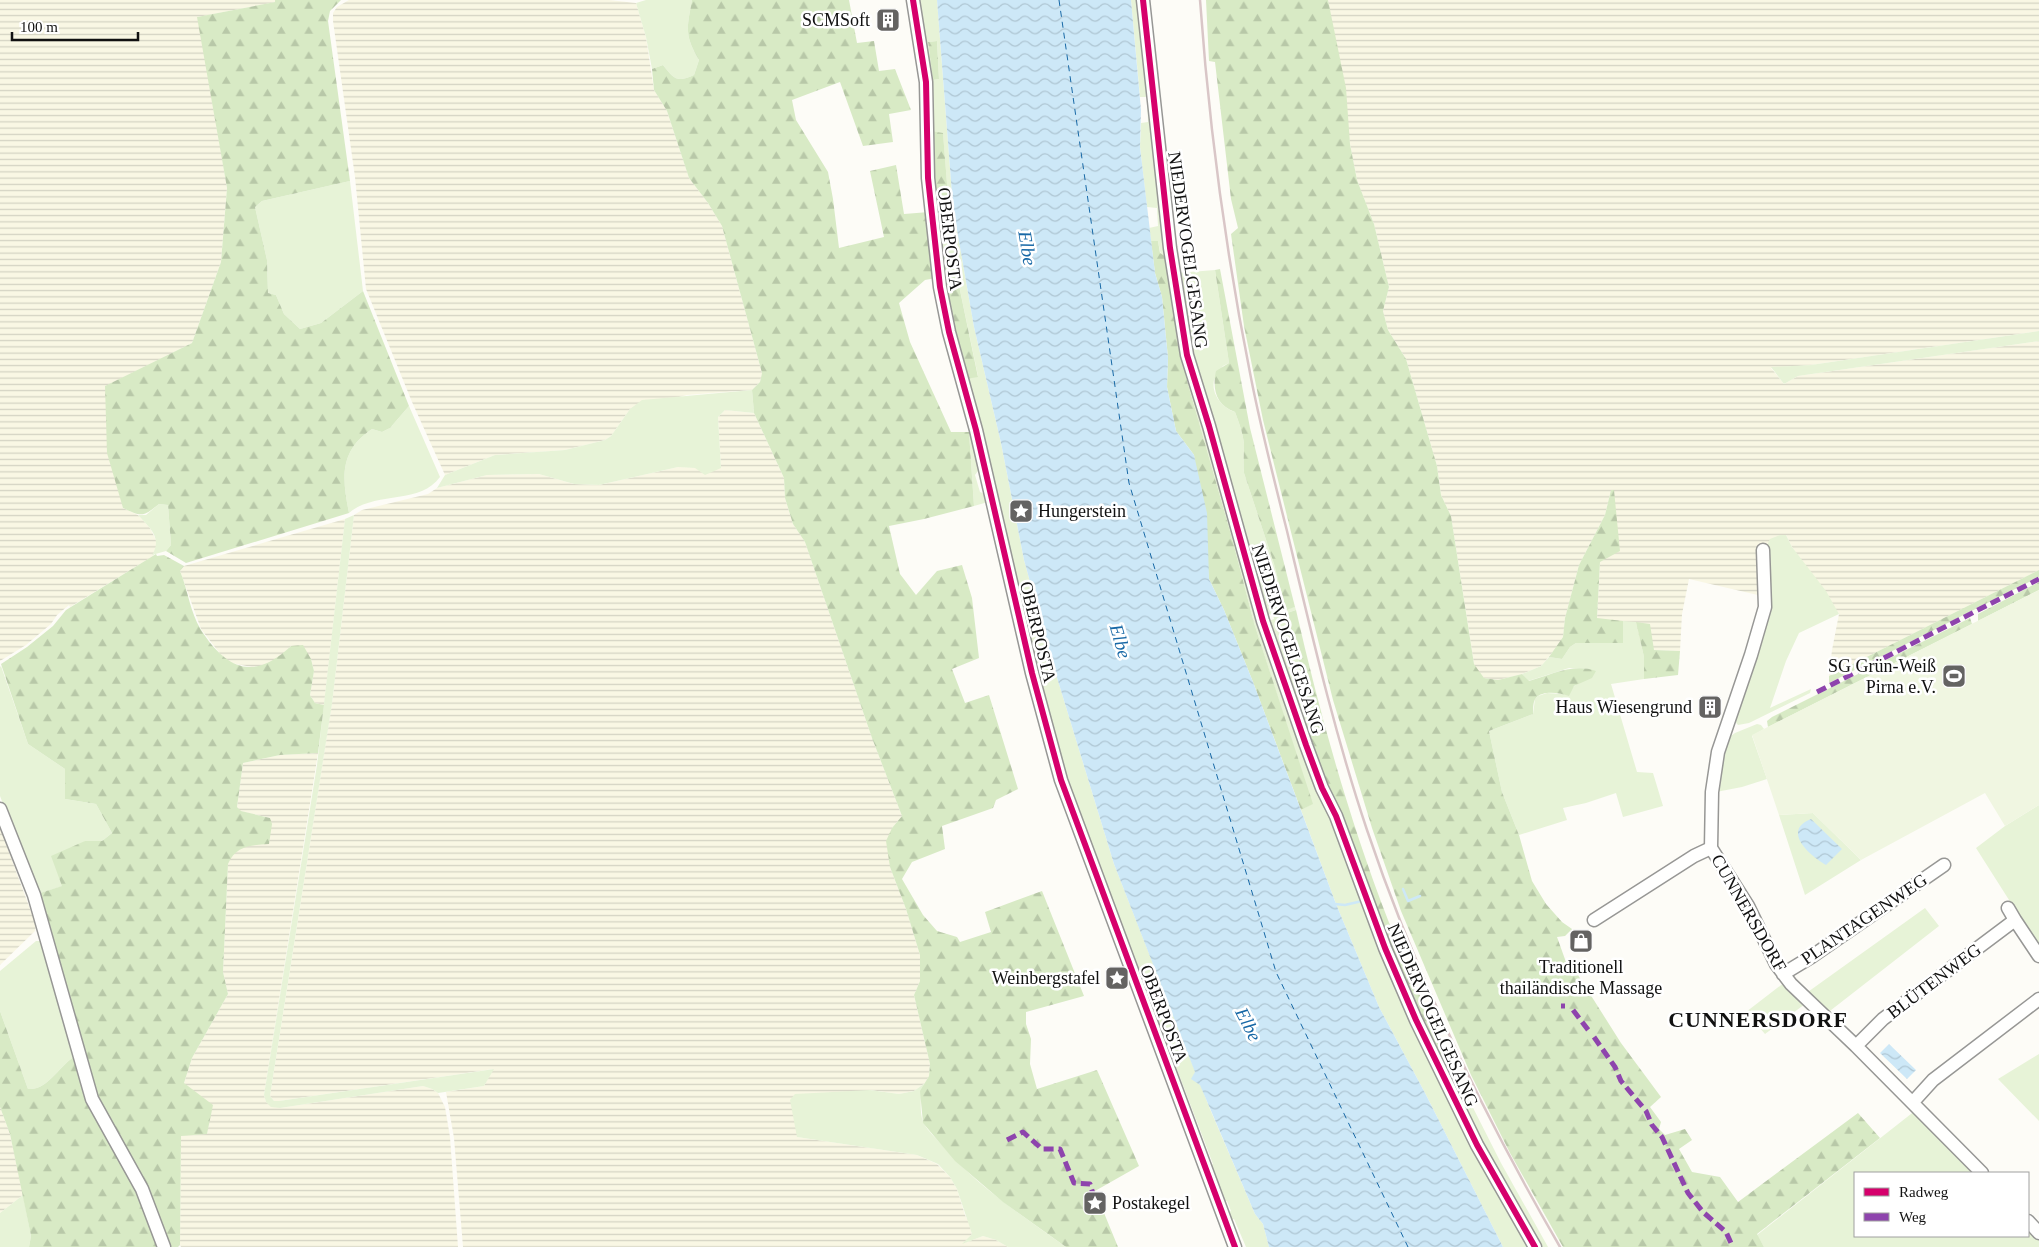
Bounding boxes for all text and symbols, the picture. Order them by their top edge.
building icon: SCMSoft [875,7,901,33]
scale bar [12,10,139,42]
place label: SCMSoft [802,10,870,30]
text: 100 m [20,19,58,35]
street label: NIEDERVOGELGESANG [1164,150,1212,350]
street label: OBERPOSTA [934,186,966,292]
water label: Elbe [1014,228,1041,267]
place icon: Hungerstein [1008,498,1034,524]
place label: Hungerstein [1038,501,1126,521]
street label: NIEDERVOGELGESANG [1248,541,1328,737]
street label: OBERPOSTA [1016,579,1060,685]
water label: Elbe [1105,621,1135,661]
place label: SG Grün-Weiß Pirna e.V. [1828,656,1936,697]
sports icon: SG Grün-Weiß Pirna e.V. [1941,663,1967,689]
building icon: Haus Wiesengrund [1697,694,1723,720]
place label: Haus Wiesengrund [1556,697,1692,717]
street label: CUNNERSDORF [1707,851,1791,975]
street label: PLANTAGENWEG [1797,869,1931,969]
street label: NIEDERVOGELGESANG [1383,920,1483,1110]
shop icon: Traditionell thailändische Massage [1568,928,1594,954]
street label: BLÜTENWEG [1883,939,1985,1023]
place label: Traditionell thailändische Massage [1500,957,1662,998]
street label: OBERPOSTA [1136,962,1192,1066]
place icon: Weinbergstafel [1104,965,1130,991]
place label: Weinbergstafel [992,968,1100,988]
water label: Elbe [1231,1003,1266,1045]
district label: CUNNERSDORF [1668,1007,1848,1032]
legend [1854,1172,2029,1237]
text: Radweg [1899,1184,1949,1200]
place icon: Postakegel [1082,1190,1108,1216]
place label: Postakegel [1112,1193,1190,1213]
text: Weg [1899,1209,1927,1225]

